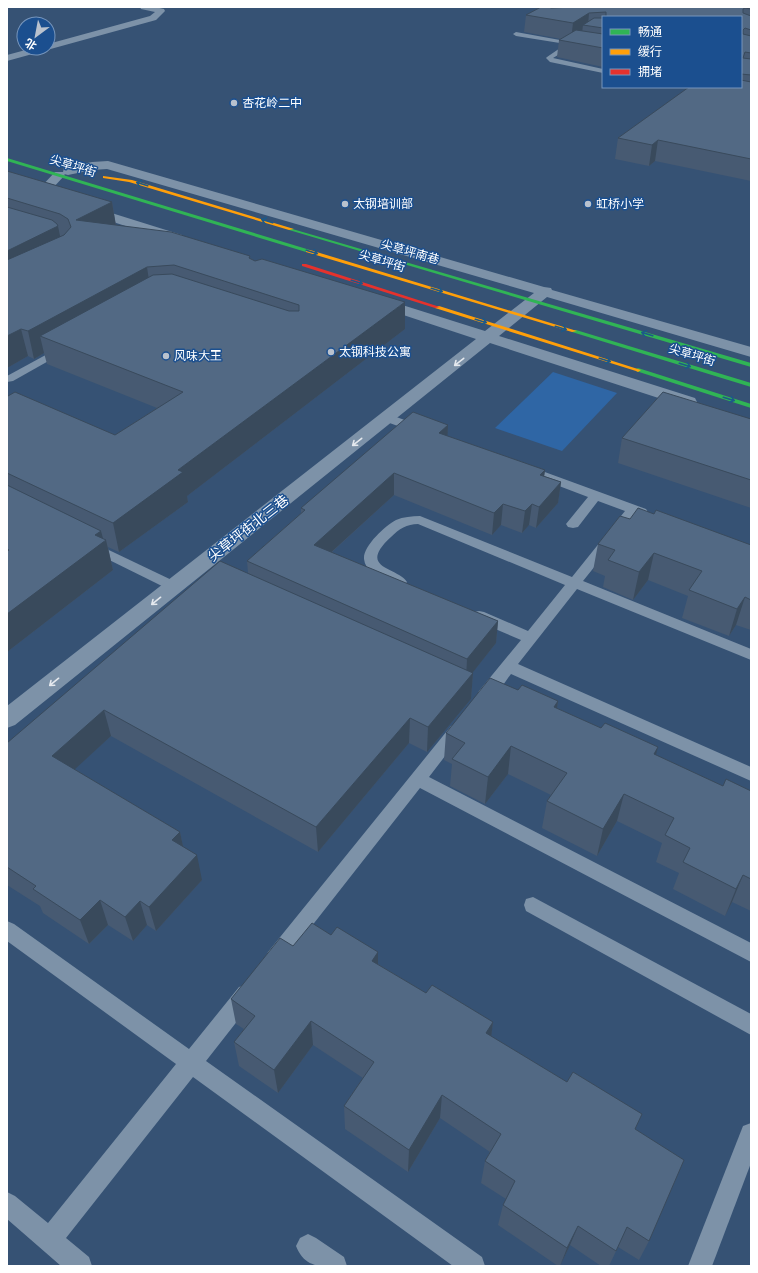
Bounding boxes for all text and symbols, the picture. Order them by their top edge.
north arrow [16,16,56,56]
legend [602,16,742,88]
text: 畅通 [638,23,662,41]
text: 北 [22,35,40,54]
text: 缓行 [638,43,662,61]
text: 拥堵 [638,63,662,81]
place label: 杏花岭二中 [242,94,302,112]
marker: 杏花岭二中 [229,98,239,108]
street label: 尖草坪街 [47,150,99,182]
one-way arrow [136,180,149,187]
place label: 太钢培训部 [353,195,413,213]
place label: 虹桥小学 [596,195,644,213]
marker: 太钢培训部 [340,199,350,209]
marker: 虹桥小学 [583,199,593,209]
one-way arrow [261,217,274,224]
street label: 尖草坪南巷 [379,235,441,269]
street label: 尖草坪街 [356,245,408,277]
one-way arrow [305,249,318,256]
one-way arrow [350,279,363,286]
one-way arrow [430,287,443,294]
one-way arrow [474,318,487,325]
one-way arrow [554,325,567,332]
one-way arrow [640,330,653,337]
street label: 尖草坪街 [666,339,718,371]
place label: 太钢科技公寓 [339,343,411,361]
place label: 风味大王 [174,347,222,365]
marker: 太钢科技公寓 [326,347,336,357]
marker: 风味大王 [161,351,171,361]
one-way arrow [454,357,465,366]
one-way arrow [598,357,611,364]
one-way arrow [679,362,691,370]
one-way arrow [723,396,736,403]
one-way arrow [351,438,362,446]
street label: 尖草坪街北三巷 [203,490,293,566]
one-way arrow [150,596,161,605]
one-way arrow [49,677,60,686]

